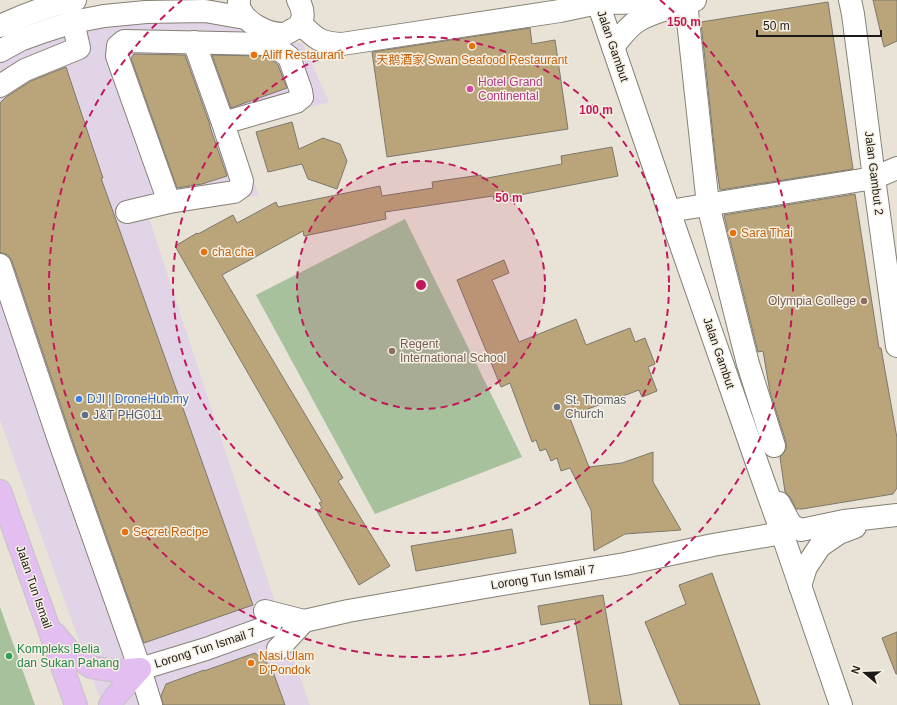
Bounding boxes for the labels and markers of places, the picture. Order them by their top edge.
marker: 天鹅酒家 Swan Seafood Restaurant [467,41,477,51]
place label: Aliff Restaurant [262,48,344,62]
marker: Aliff Restaurant [249,50,259,60]
place label: 天鹅酒家 Swan Seafood Restaurant [376,53,568,67]
place label: Hotel Grand Continental [478,75,543,103]
marker: Hotel Grand Continental [465,84,475,94]
place label: Sara Thai [741,226,793,240]
marker: Sara Thai [728,228,738,238]
place label: cha cha [212,245,254,259]
marker: cha cha [199,247,209,257]
centre of rings [414,278,428,292]
place label: Olympia College [768,294,856,308]
marker: Olympia College [859,296,869,306]
place label: Regent International School [400,337,506,365]
marker: Regent International School [387,346,397,356]
place label: DJI | DroneHub.my [87,392,189,406]
place label: St. Thomas Church [565,393,626,421]
marker: DJI | DroneHub.my [74,394,84,404]
marker: St. Thomas Church [552,402,562,412]
place label: J&T PHG011 [93,408,163,422]
marker: J&T PHG011 [80,410,90,420]
place label: Secret Recipe [133,525,209,539]
marker: Secret Recipe [120,527,130,537]
place label: Kompleks Belia dan Sukan Pahang [17,642,119,670]
place label: Nasi Ulam D'Pondok [259,649,314,677]
marker: Kompleks Belia dan Sukan Pahang [4,651,14,661]
marker: Nasi Ulam D'Pondok [246,658,256,668]

